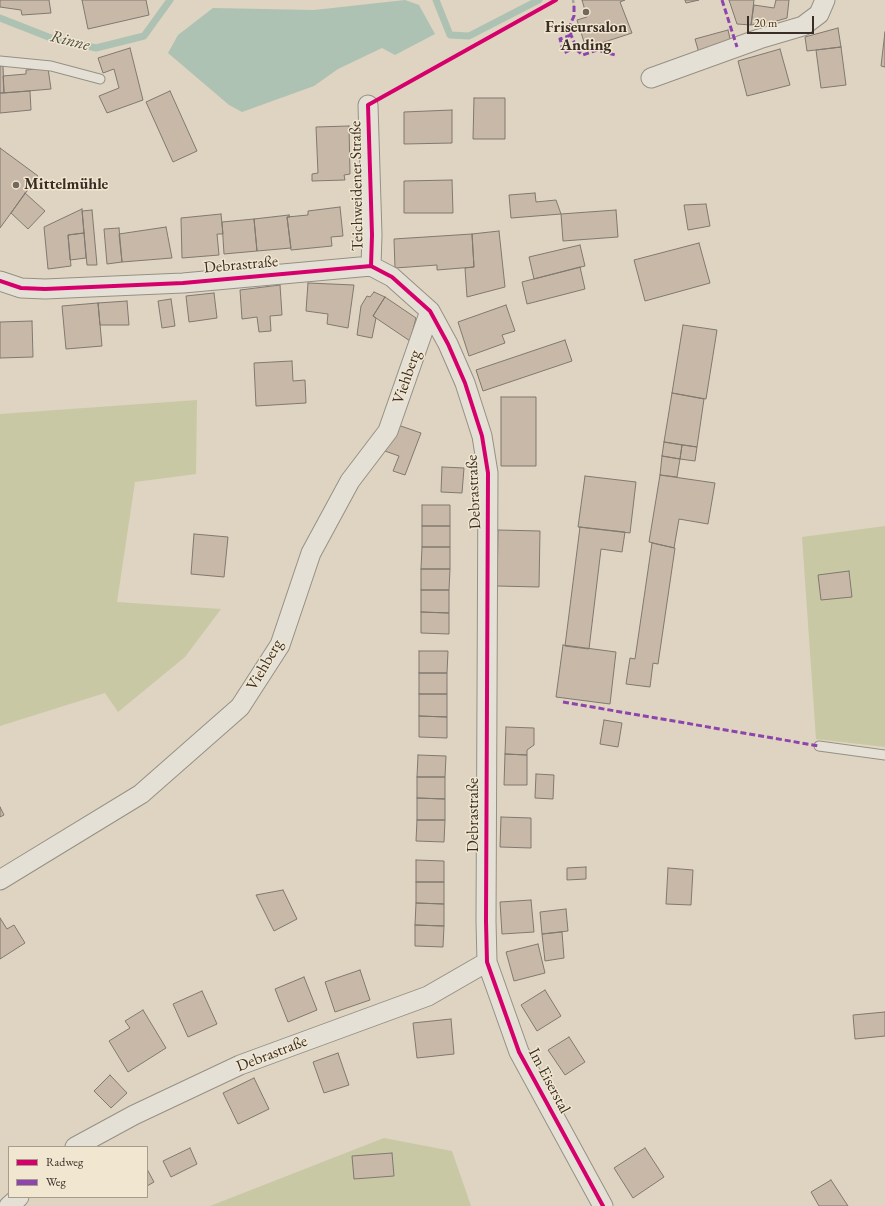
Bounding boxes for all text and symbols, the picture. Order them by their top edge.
marker: Friseursalon Anding [581,7,591,17]
scale bar [749,8,816,34]
text: 20 m [754,15,777,31]
place label: Friseursalon Anding [545,18,627,56]
water label: Rinne [48,26,92,56]
street label: Teichweidener Straße [346,121,368,251]
place label: Mittelmühle [24,175,108,195]
marker: Mittelmühle [11,180,21,190]
street label: Debrastraße [203,252,279,278]
street label: Viehberg [389,348,425,406]
street label: Debrastraße [462,454,486,530]
street label: Viehberg [243,636,287,694]
street label: Debrastraße [464,778,484,852]
street label: Debrastraße [234,1032,310,1076]
street label: Im Eiserstal [524,1045,574,1117]
legend [8,1146,148,1198]
text: Radweg [46,1154,83,1170]
text: Weg [46,1174,66,1190]

